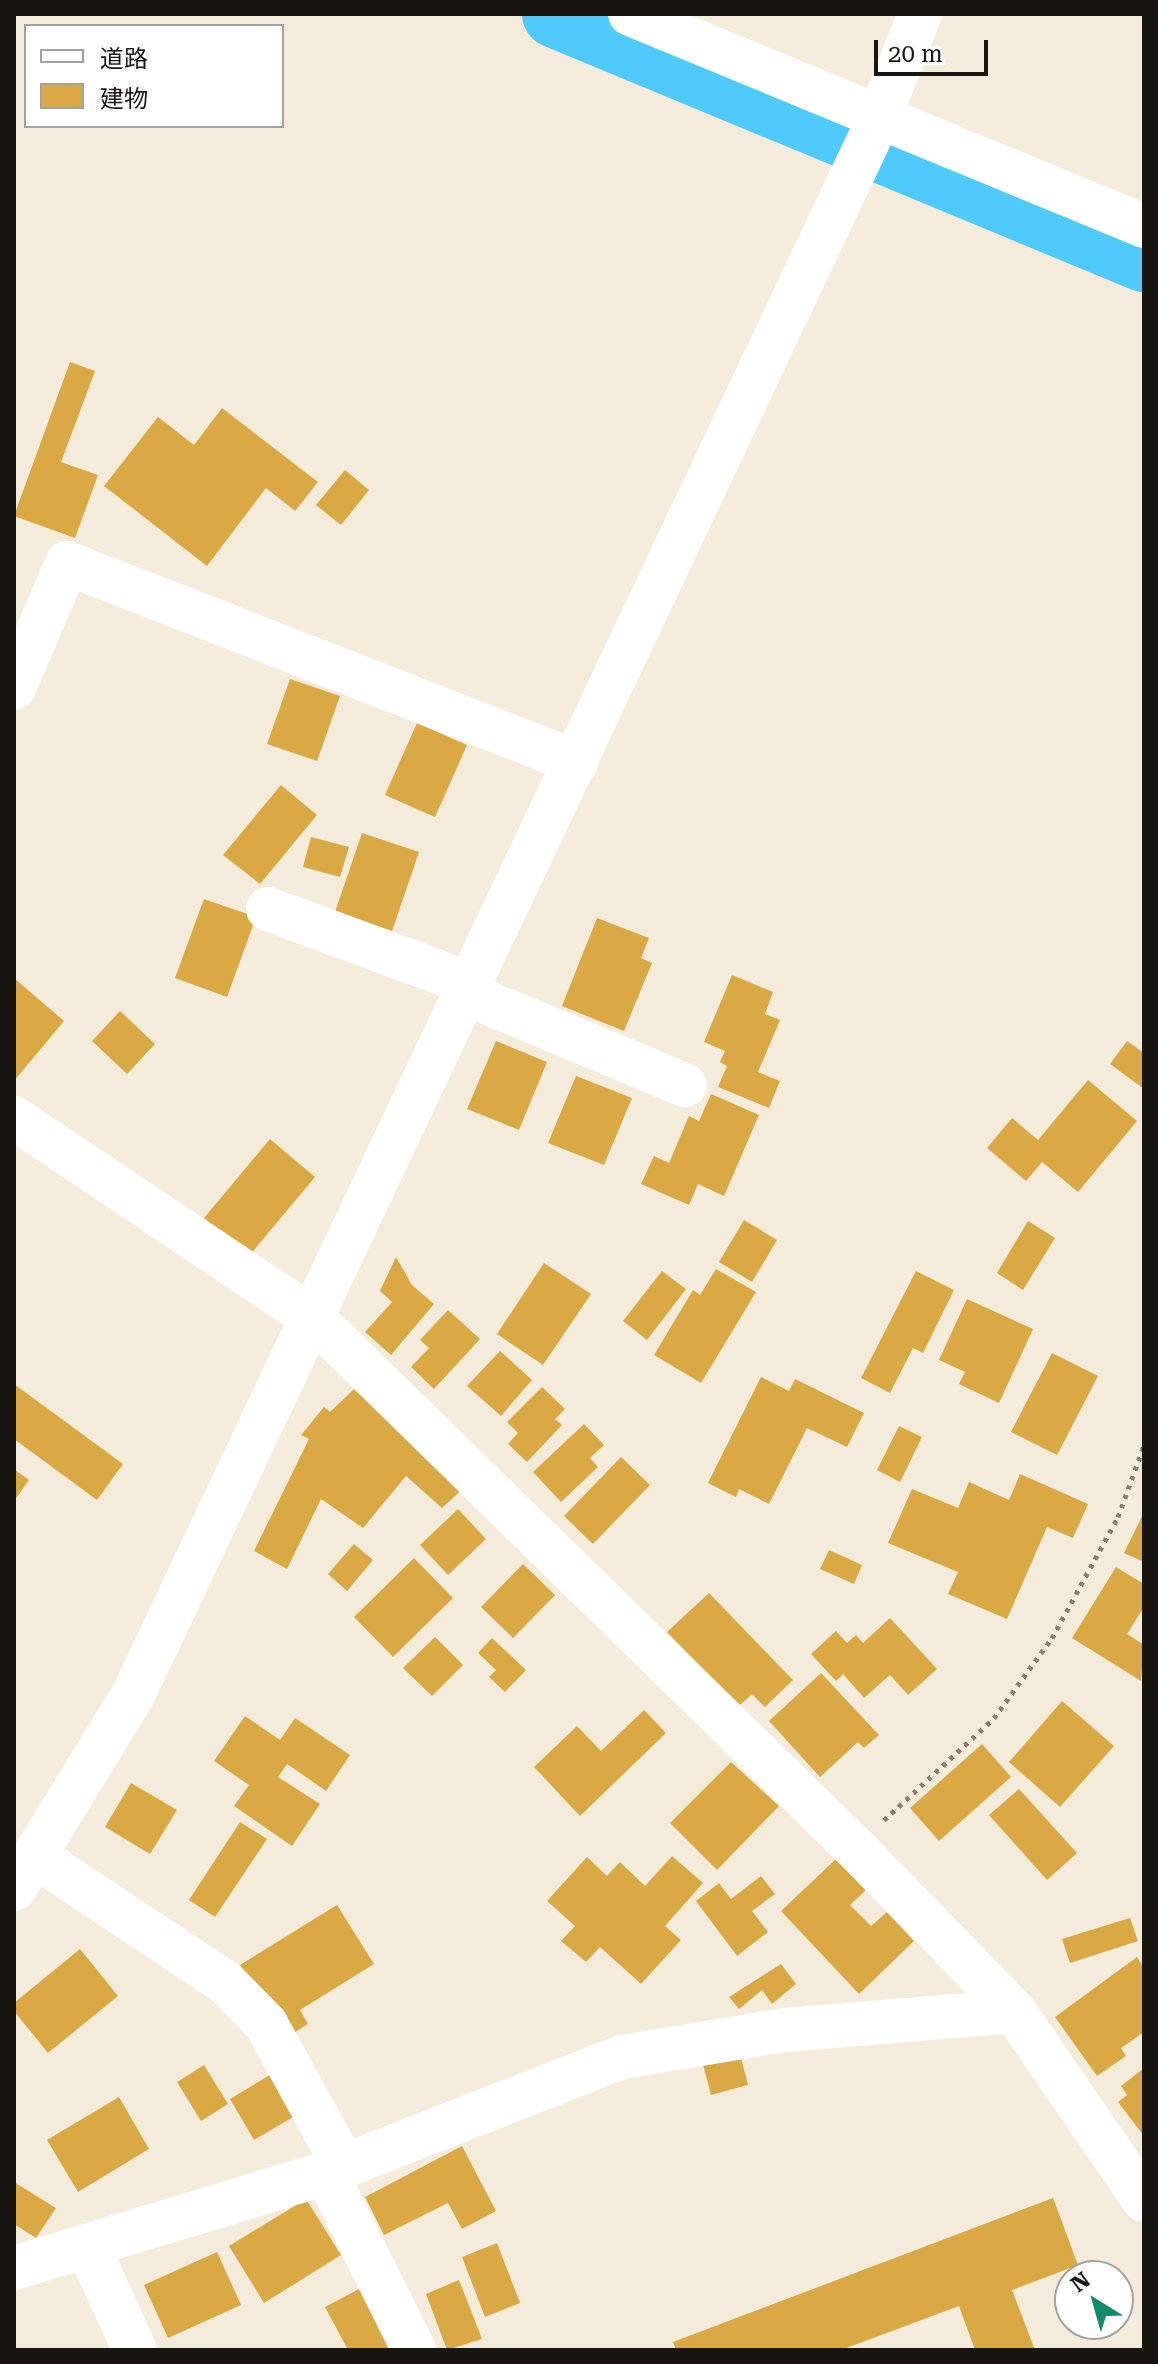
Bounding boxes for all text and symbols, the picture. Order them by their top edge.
legend [24,24,284,128]
scale bar [878,24,992,74]
text: 20 m [888,40,943,68]
text: 道路 [100,45,148,73]
text: 建物 [100,85,148,113]
north arrow [1054,2260,1134,2340]
text: N [1066,2267,1095,2297]

